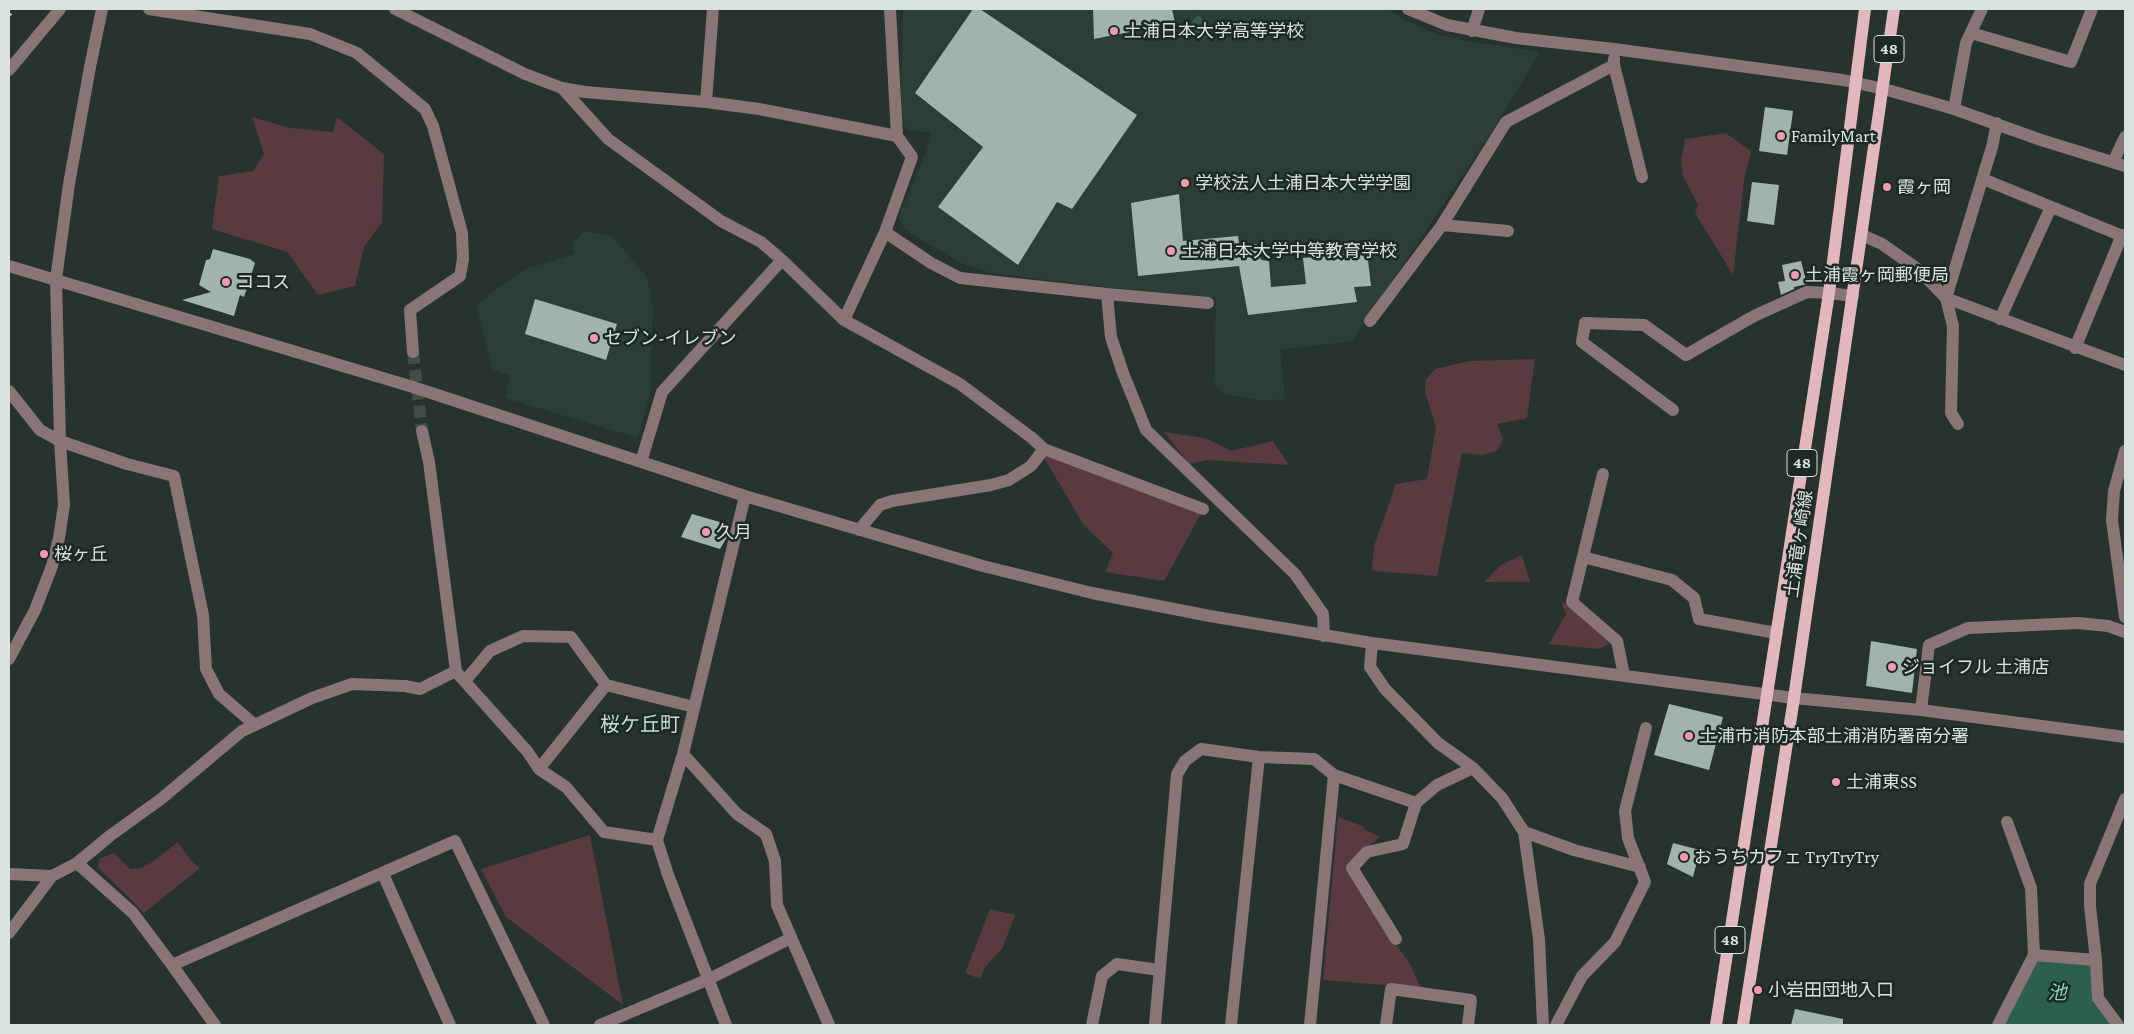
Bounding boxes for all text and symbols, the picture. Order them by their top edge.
place label: 土浦日本大学高等学校 [1124,20,1304,42]
marker: 土浦日本大学高等学校 [1108,25,1120,37]
road number: 48 [1874,36,1904,62]
place label: FamilyMart [1791,125,1876,147]
marker: FamilyMart [1775,130,1787,142]
place label: 学校法人土浦日本大学学園 [1195,172,1411,194]
place label: 霞ヶ岡 [1897,176,1951,198]
marker: 学校法人土浦日本大学学園 [1179,177,1191,189]
marker: 霞ヶ岡 [1881,181,1893,193]
place label: 土浦日本大学中等教育学校 [1181,240,1397,262]
marker: 土浦日本大学中等教育学校 [1165,245,1177,257]
place label: 土浦霞ヶ岡郵便局 [1805,264,1949,286]
marker: 土浦霞ヶ岡郵便局 [1789,269,1801,281]
place label: ココス [236,271,290,293]
marker: ココス [220,276,232,288]
place label: セブン-イレブン [604,327,737,349]
marker: セブン-イレブン [588,332,600,344]
road number: 48 [1787,449,1817,476]
street label: 土浦竜ヶ崎線 [1781,489,1817,599]
place label: 久月 [716,521,752,543]
marker: 久月 [700,526,712,538]
place label: 桜ヶ丘 [54,543,108,565]
marker: 桜ヶ丘 [38,548,50,560]
place label: ジョイフル 土浦店 [1902,656,2049,678]
marker: ジョイフル 土浦店 [1886,661,1898,673]
district label: 桜ケ丘町 [600,713,680,737]
place label: 土浦市消防本部土浦消防署南分署 [1699,725,1969,747]
marker: 土浦市消防本部土浦消防署南分署 [1683,730,1695,742]
place label: 土浦東SS [1846,771,1917,793]
marker: 土浦東SS [1830,776,1842,788]
place label: おうちカフェ TryTryTry [1694,846,1879,868]
marker: おうちカフェ TryTryTry [1678,851,1690,863]
road number: 48 [1715,926,1745,954]
place label: 小岩田団地入口 [1768,979,1894,1001]
water label: 池 [2048,982,2066,1004]
marker: 小岩田団地入口 [1752,984,1764,996]

